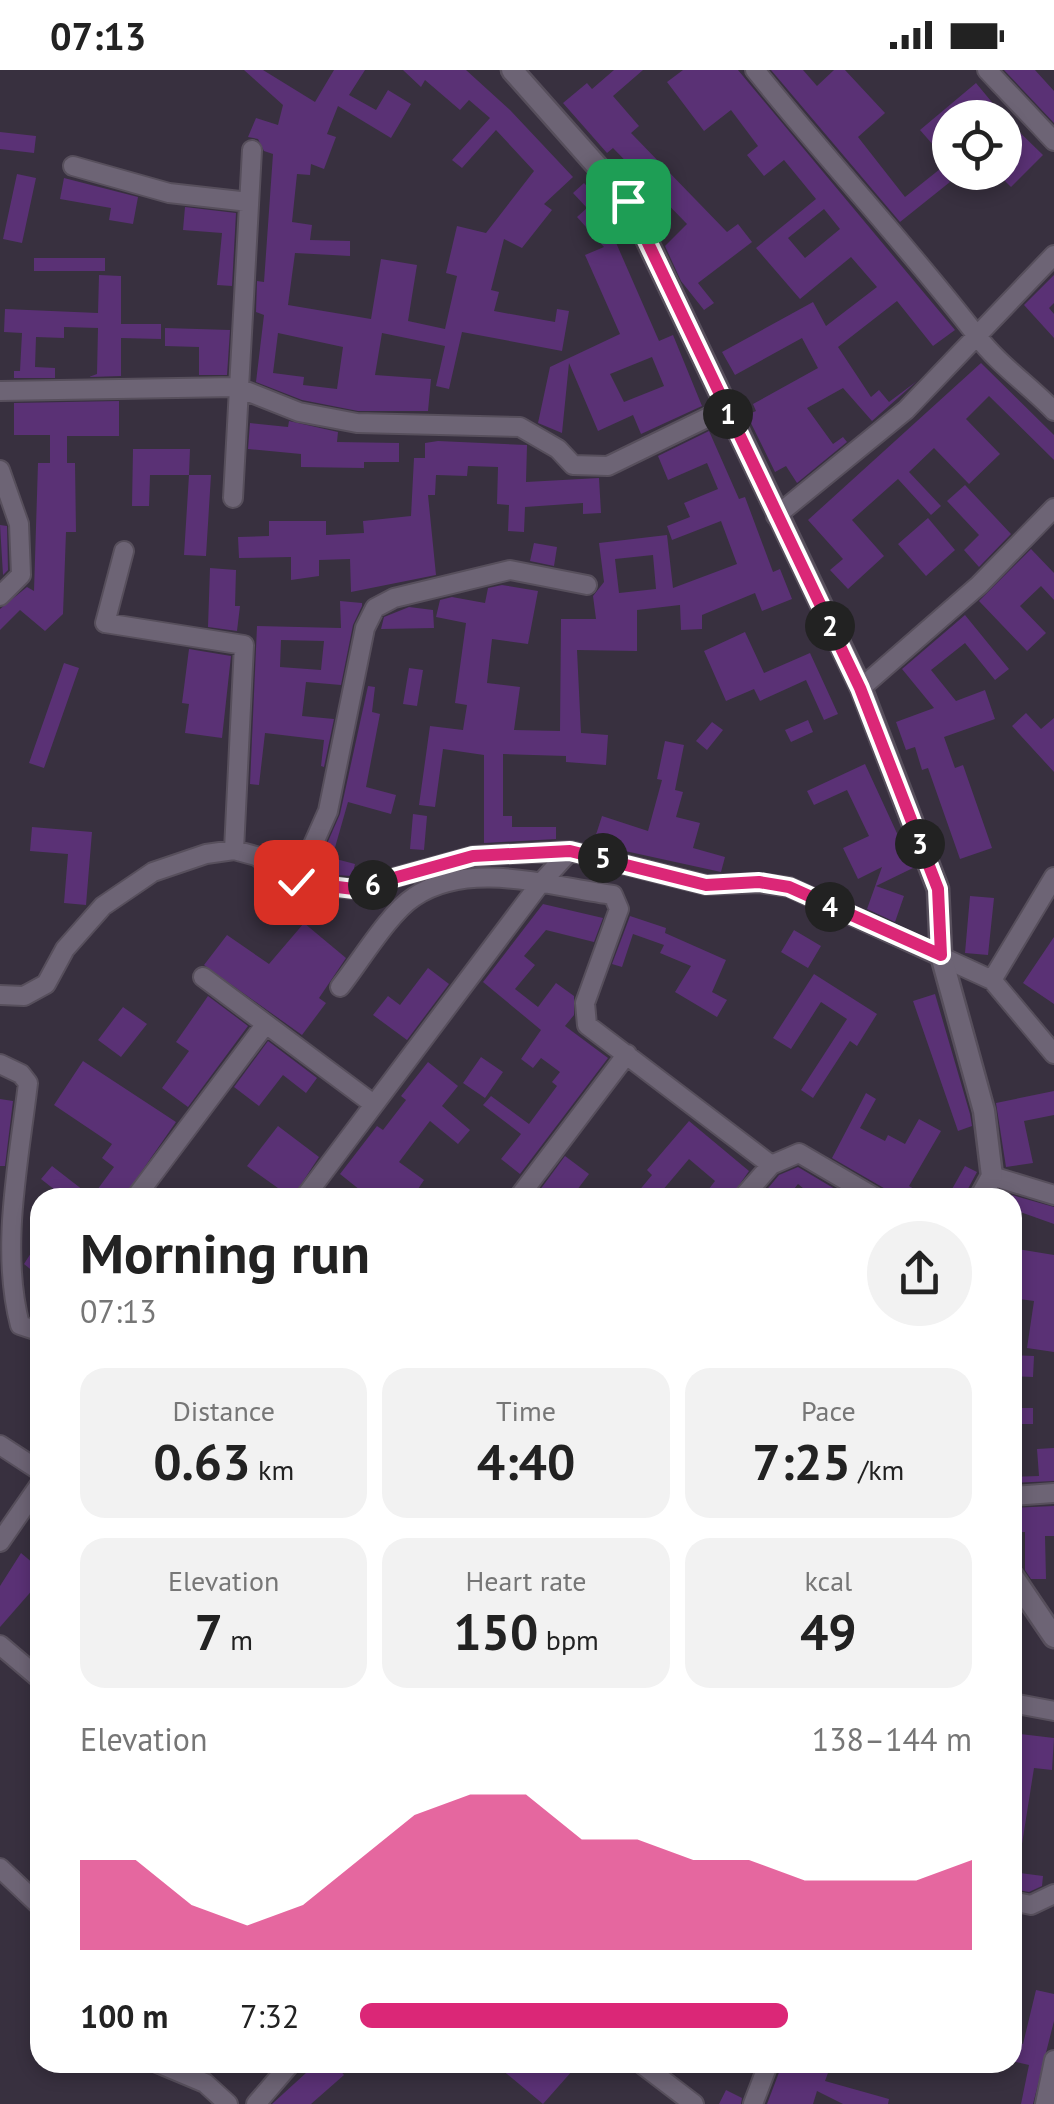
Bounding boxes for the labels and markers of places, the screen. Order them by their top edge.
pin [586,159,671,244]
pin: 1 [703,389,753,439]
pin: 2 [805,601,855,651]
pin: 3 [895,819,945,869]
pin: 5 [578,833,628,883]
pin [254,840,339,925]
pin: 6 [348,860,398,910]
pin: 4 [805,882,855,932]

